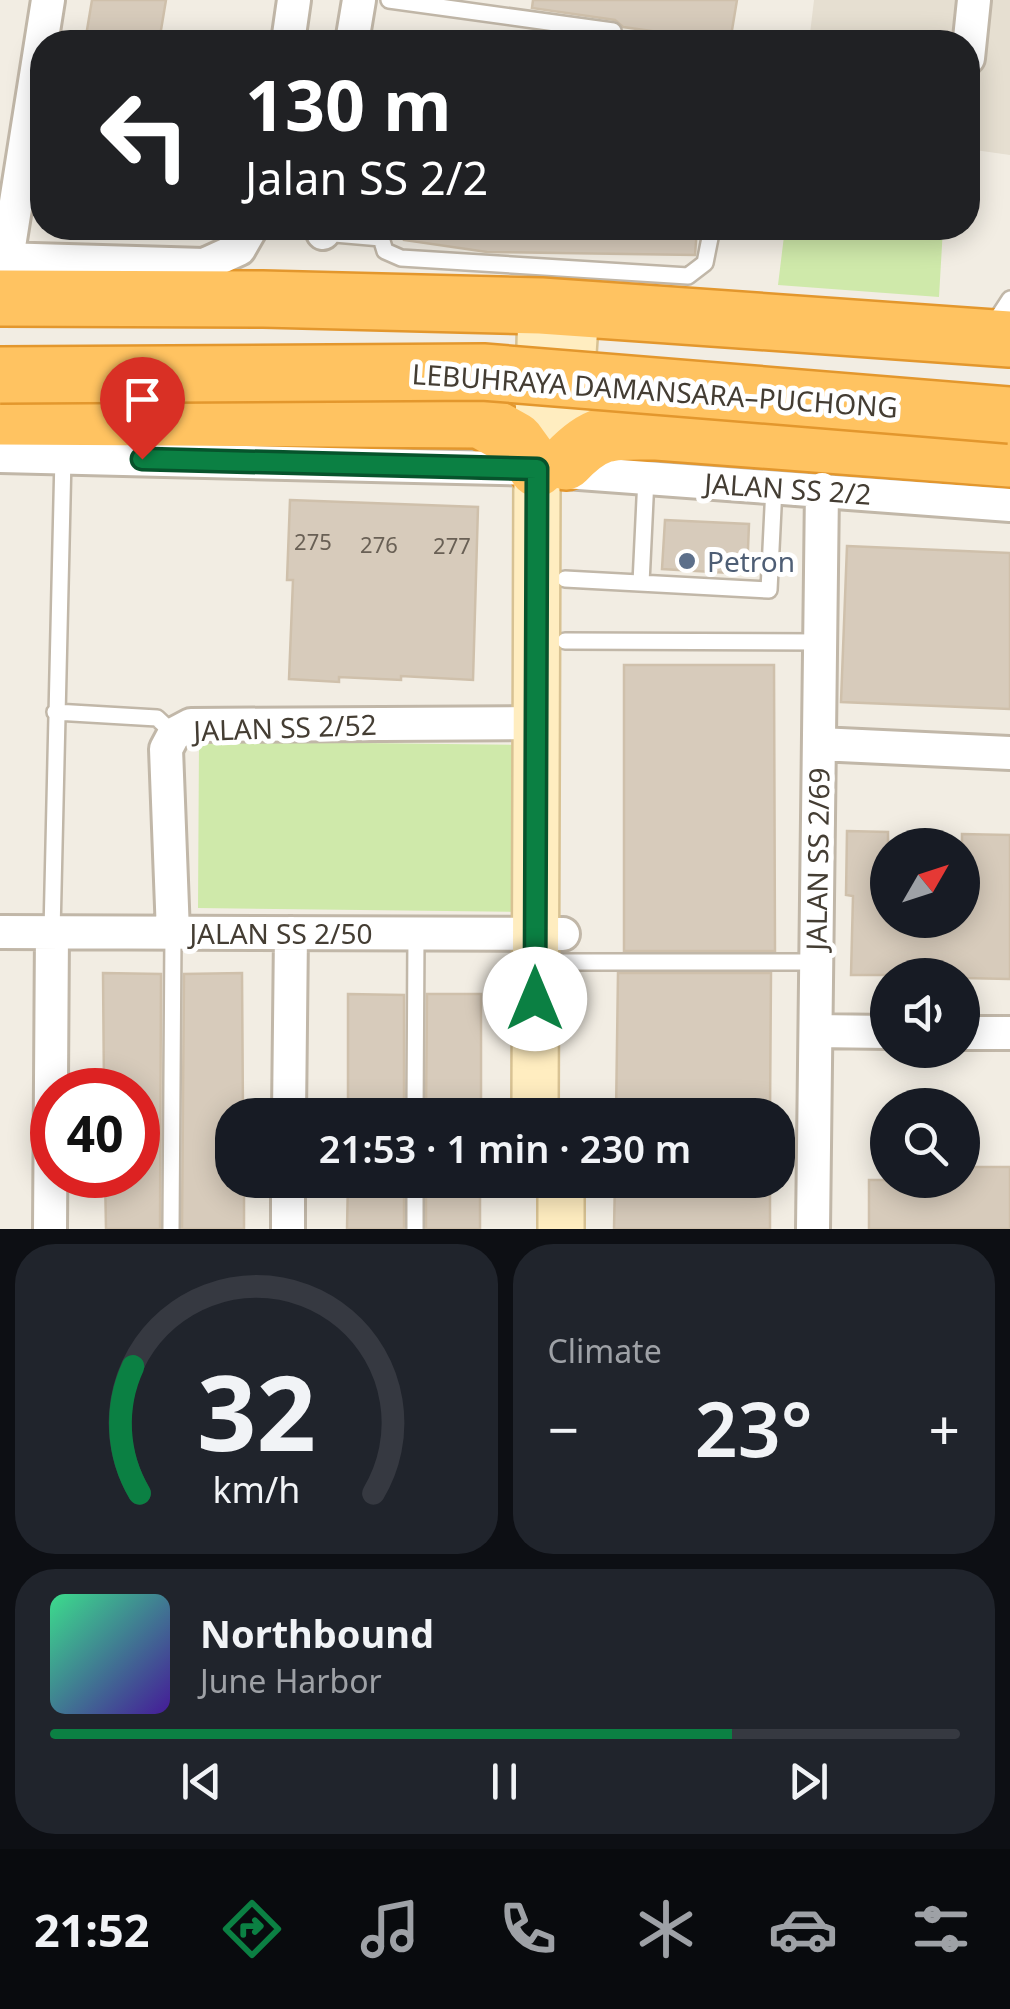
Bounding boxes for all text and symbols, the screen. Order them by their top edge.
text: 130 m [245,56,452,152]
icon: left [80,70,210,200]
text: Jalan SS 2/2 [245,147,488,208]
street label: LEBUHRAYA DAMANSARA–PUCHONG [411,354,899,426]
pin [100,357,185,460]
icon: arrive [115,372,170,427]
street label: JALAN SS 2/2 [700,463,873,513]
house number: 275 [294,526,332,556]
house number: 276 [360,529,398,559]
house number: 277 [433,530,471,560]
place label: Petron [707,542,795,580]
marker: Petron [676,550,698,572]
street label: JALAN SS 2/52 [190,705,377,749]
street label: JALAN SS 2/69 [796,767,838,954]
north arrow [870,828,980,938]
map controls [870,828,980,1198]
street label: JALAN SS 2/50 [186,914,373,952]
position arrow [483,947,587,1051]
button: sound [870,958,980,1068]
speed limit sign: 40 [30,1068,160,1198]
button: search [870,1088,980,1198]
text: 21:53 · 1 min · 230 m [319,1122,691,1174]
text: Climate [548,1329,662,1372]
text: 32 [197,1340,316,1481]
text: 23° [695,1377,813,1479]
text: − [548,1391,579,1466]
text: + [929,1391,960,1466]
text: km/h [212,1465,300,1513]
text: Northbound [200,1607,434,1659]
text: June Harbor [200,1659,382,1702]
icon: previous [174,1754,229,1809]
icon: pause [477,1754,532,1809]
icon: next [781,1754,836,1809]
icon: directions [217,1894,287,1964]
icon: music [355,1894,425,1964]
icon: phone [493,1894,563,1964]
icon: climate [631,1894,701,1964]
icon: car [768,1894,838,1964]
icon: filters [906,1894,976,1964]
text: 21:52 [34,1899,149,1960]

